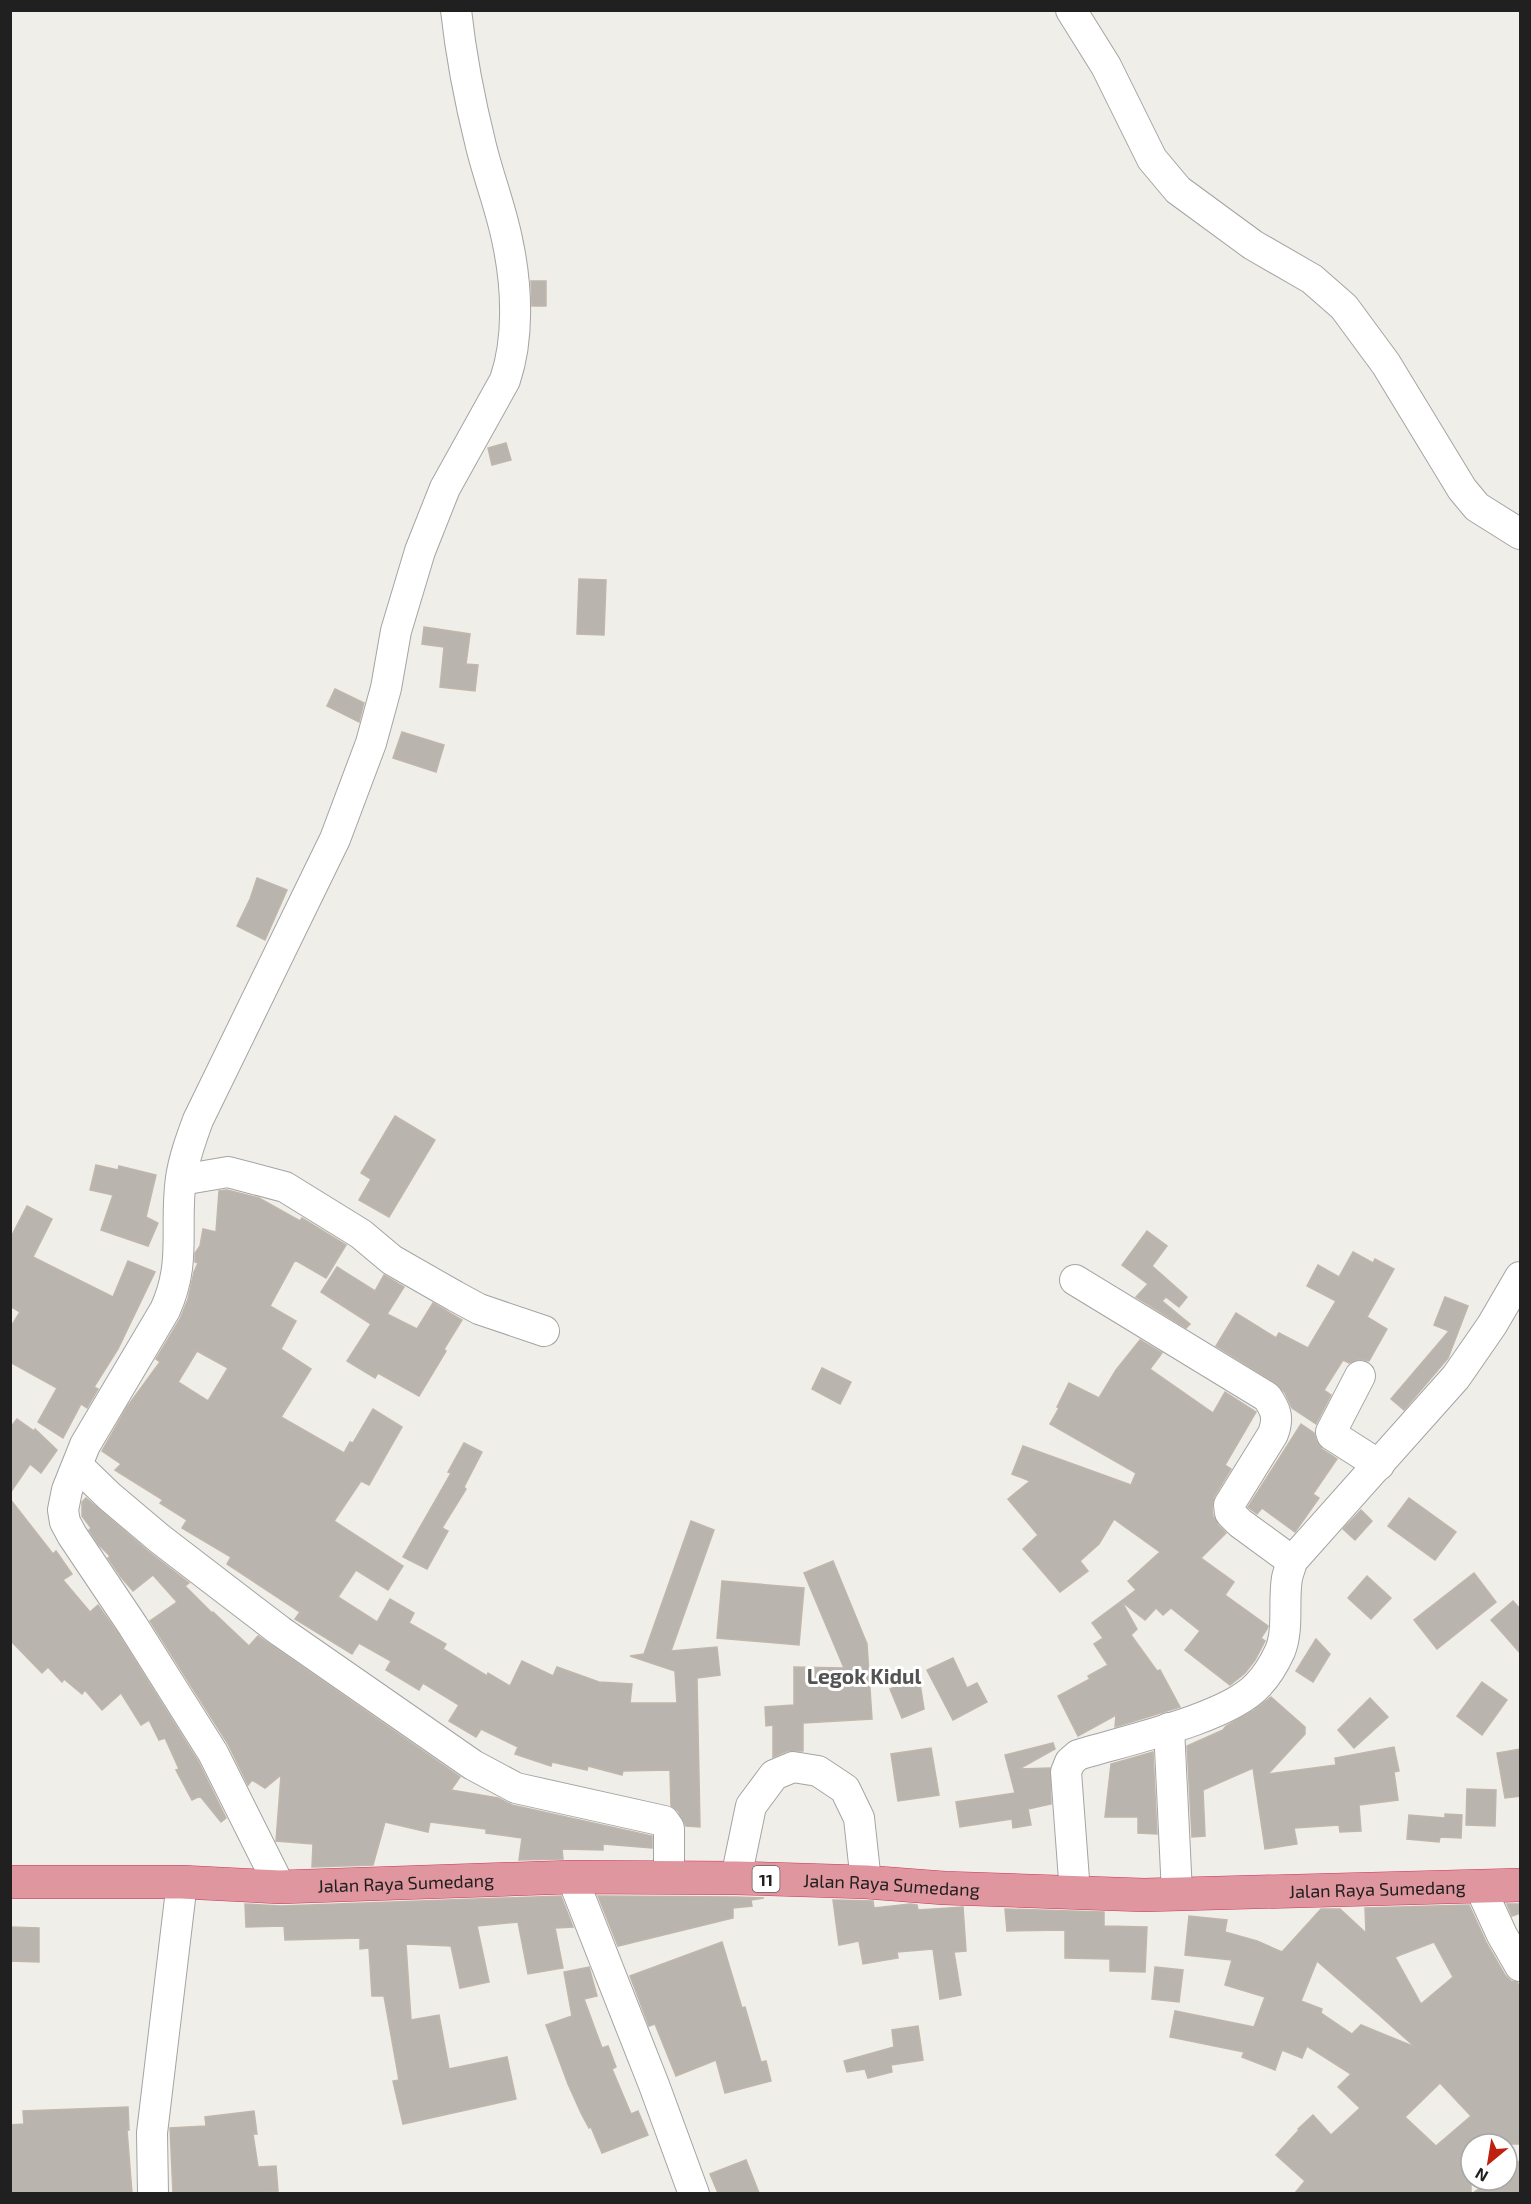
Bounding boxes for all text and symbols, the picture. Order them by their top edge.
district label: Legok Kidul [807,1663,921,1688]
road number: 11 [752,1866,780,1892]
street label: Jalan Raya Sumedang [317,1869,494,1897]
street label: Jalan Raya Sumedang [803,1869,980,1900]
street label: Jalan Raya Sumedang [1289,1875,1466,1902]
north arrow [1459,2132,1519,2192]
text: N [1471,2164,1491,2187]

